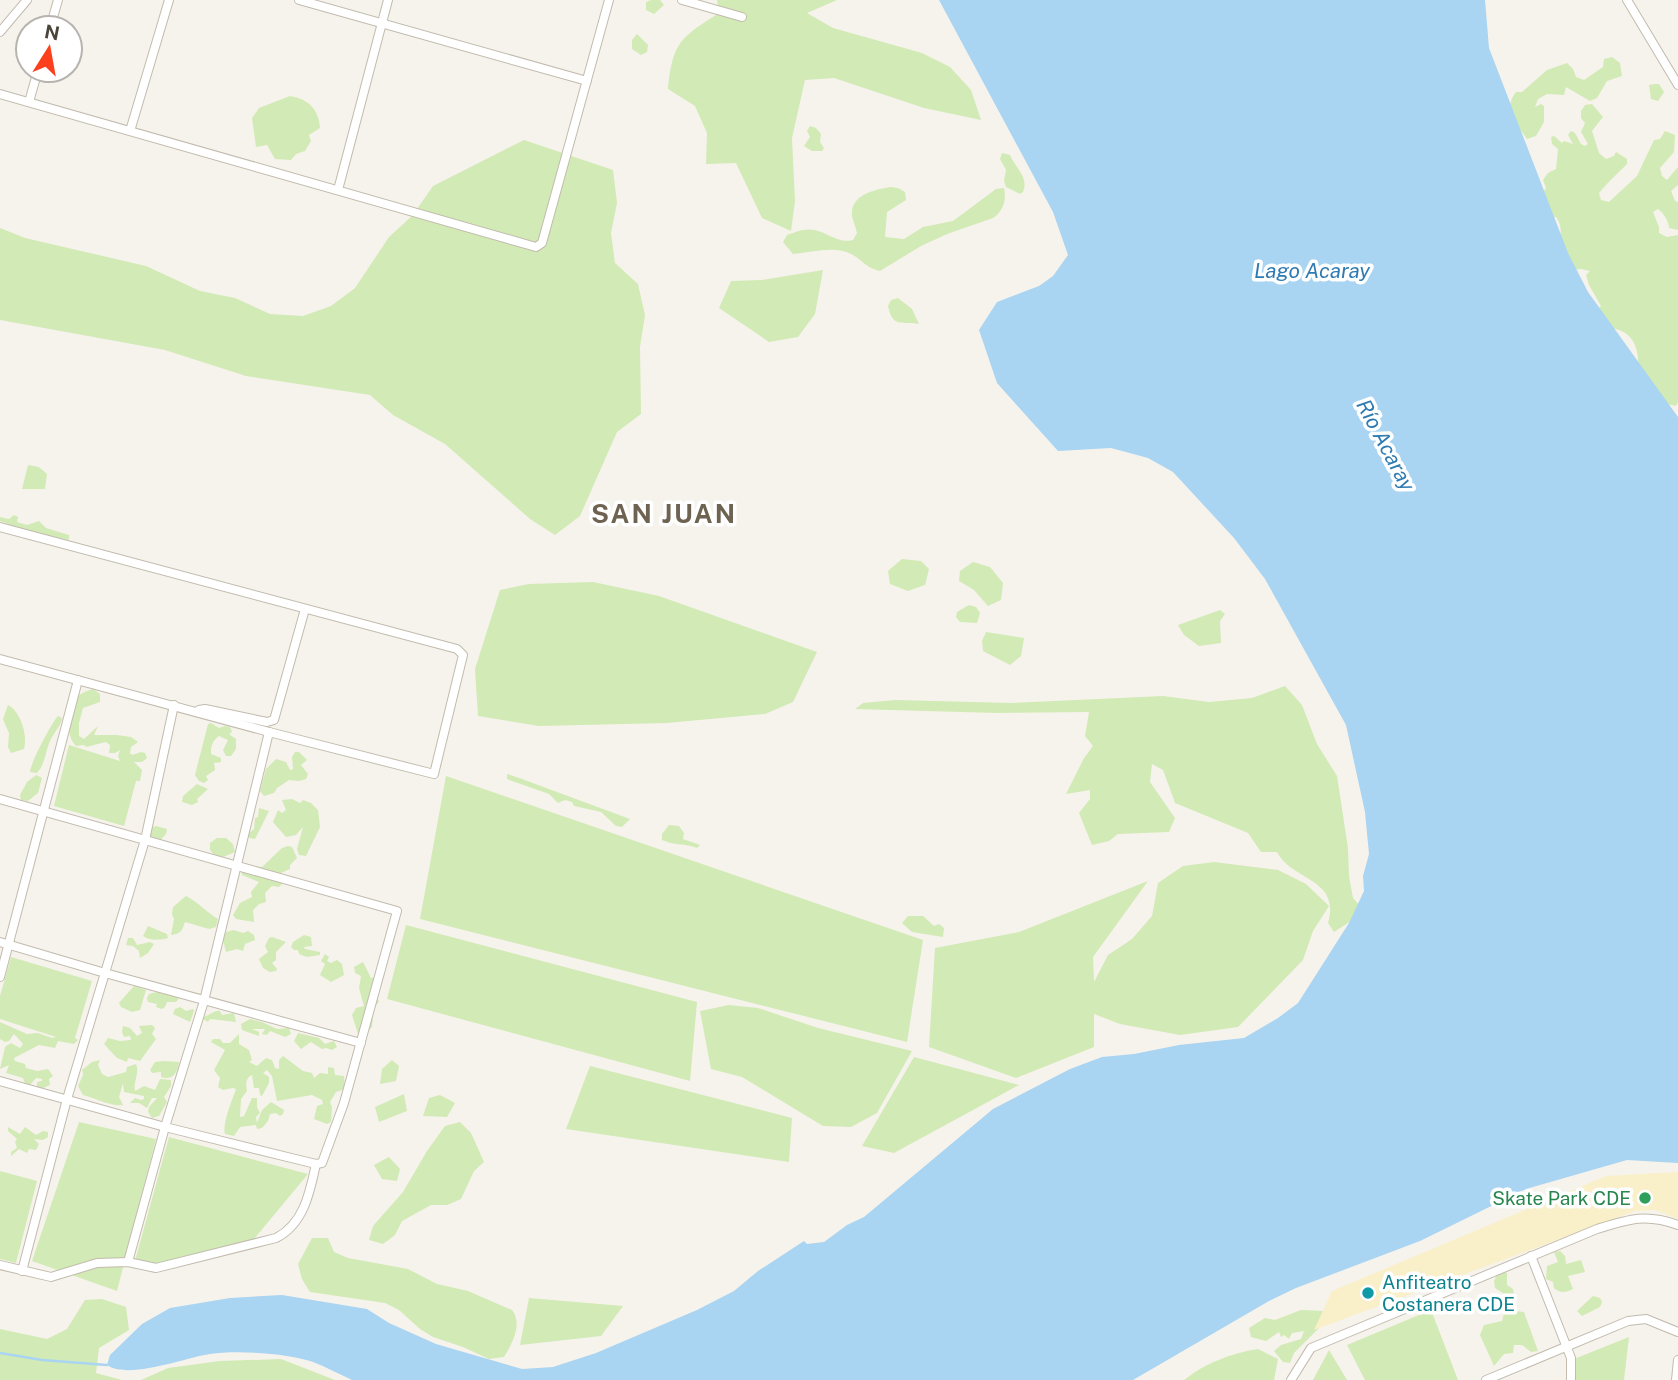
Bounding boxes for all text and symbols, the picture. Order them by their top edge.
north arrow [14,14,84,84]
text: N [43,20,62,45]
water label: Lago Acaray [1254,258,1370,283]
water label: Río Acaray [1351,395,1421,495]
district label: SAN JUAN [591,498,737,529]
place label: Skate Park CDE [1492,1187,1631,1209]
marker: Skate Park CDE [1637,1190,1653,1206]
place label: Anfiteatro Costanera CDE [1382,1271,1515,1315]
marker: Anfiteatro Costanera CDE [1360,1285,1376,1301]

